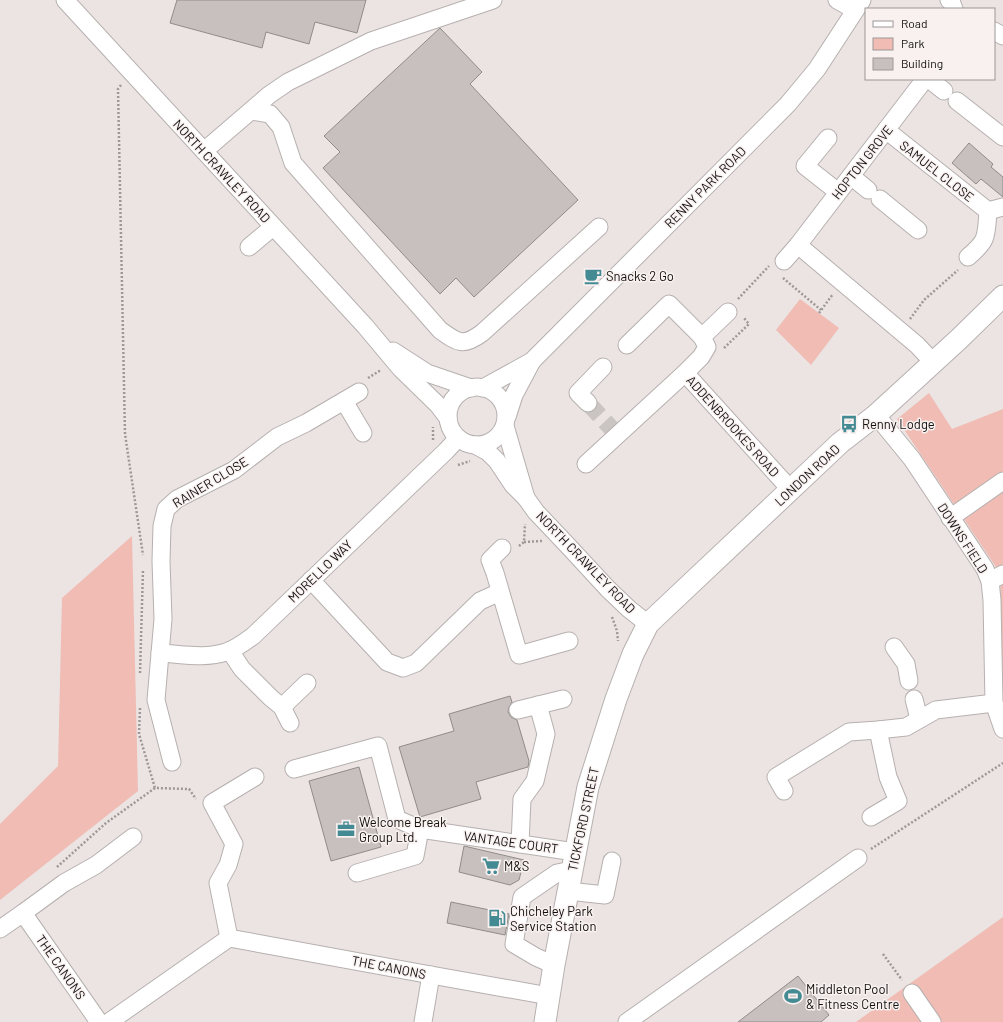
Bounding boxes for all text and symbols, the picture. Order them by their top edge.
legend [865,8,995,80]
text: Road [901,16,928,30]
text: Park [901,36,925,50]
text: Building [901,56,943,70]
street label: NORTH CRAWLEY ROAD [170,116,274,226]
street label: HOPTON GROVE [828,122,896,202]
street label: SAMUEL CLOSE [897,137,977,205]
street label: RENNY PARK ROAD [661,143,749,231]
cafe icon: Snacks 2 Go [583,266,603,286]
place label: Snacks 2 Go [606,268,674,284]
street label: ADDENBROOKES ROAD [683,372,783,480]
bus stop icon: Renny Lodge [839,414,859,434]
place label: Renny Lodge [862,416,935,432]
street label: LONDON ROAD [771,441,843,509]
street label: RAINER CLOSE [169,453,251,511]
street label: DOWNS FIELD [934,500,992,576]
street label: NORTH CRAWLEY ROAD [533,508,639,616]
street label: MORELLO WAY [285,536,355,606]
street label: TICKFORD STREET [564,765,602,873]
place label: Welcome Break Group Ltd. [359,814,447,845]
office icon: Welcome Break Group Ltd. [336,819,356,839]
street label: VANTAGE COURT [462,827,560,857]
supermarket icon: M&S [481,856,501,876]
place label: M&S [504,858,529,874]
place label: Chicheley Park Service Station [510,903,596,934]
fuel station icon: Chicheley Park Service Station [487,908,507,928]
street label: THE CANONS [33,932,89,1002]
street label: THE CANONS [350,952,428,982]
place label: Middleton Pool & Fitness Centre [806,981,899,1012]
sports icon: Middleton Pool & Fitness Centre [783,986,803,1006]

